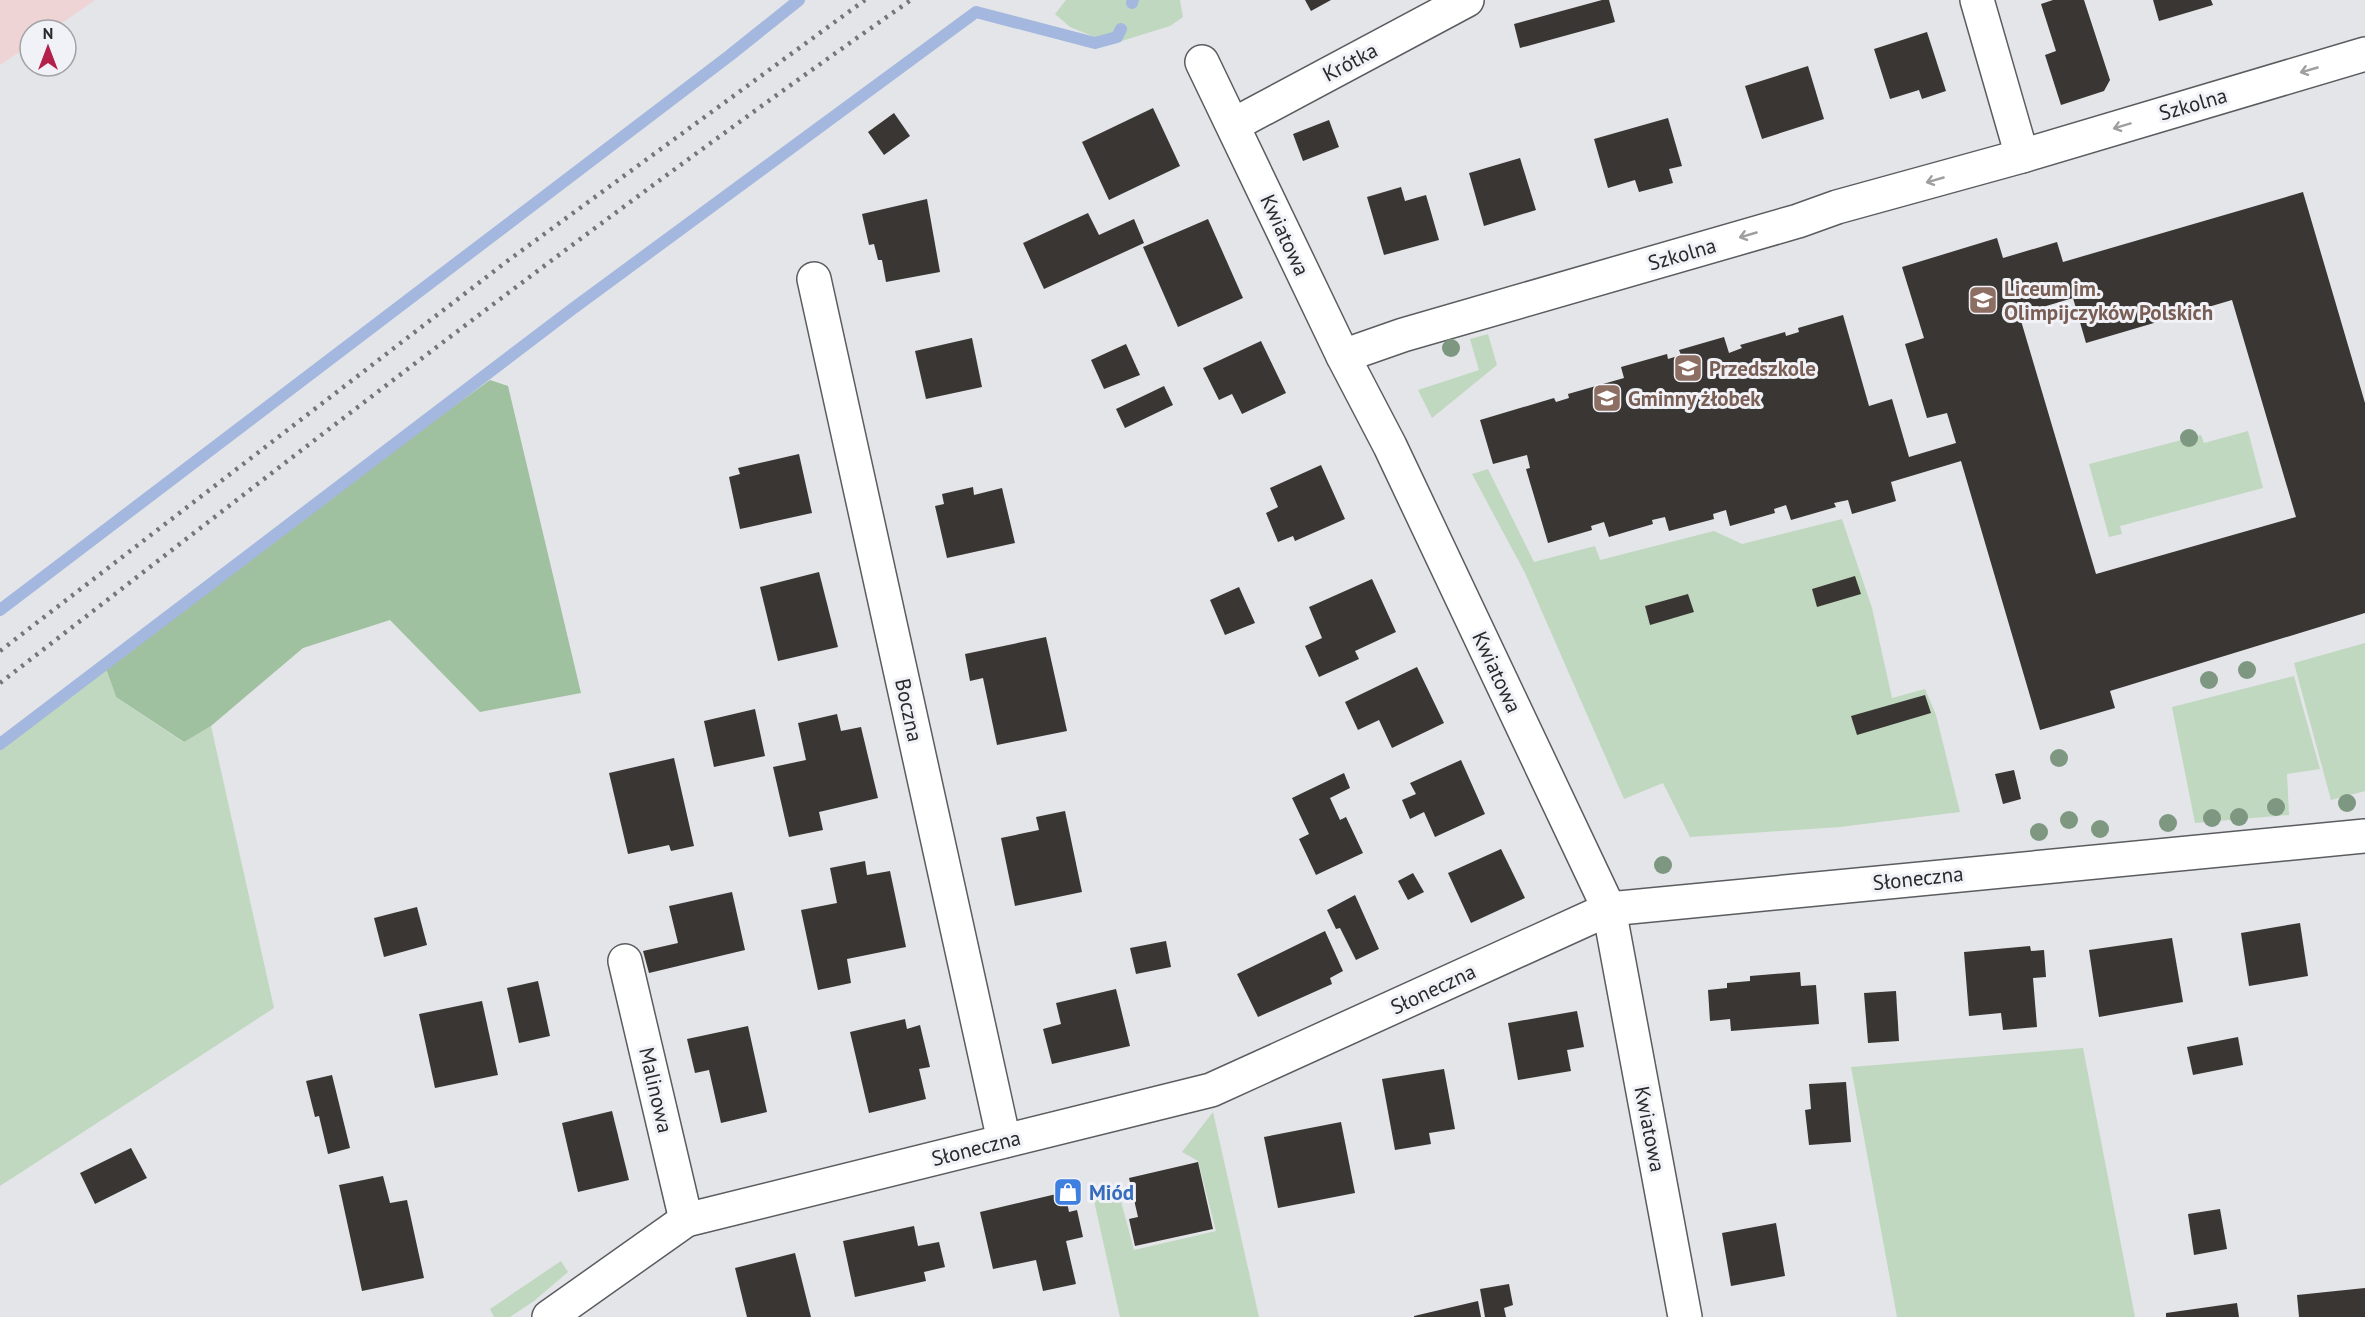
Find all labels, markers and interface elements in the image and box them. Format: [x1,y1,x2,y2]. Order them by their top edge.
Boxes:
north arrow [18,18,78,78]
text: N [43,23,53,43]
street label: Krótka [1318,36,1382,88]
one-way arrow [2300,65,2319,76]
street label: Szkolna [2156,81,2230,127]
one-way arrow [2113,121,2132,132]
one-way arrow [1926,175,1945,186]
street label: Kwiatowa [1254,190,1316,280]
one-way arrow [1739,230,1758,241]
street label: Szkolna [1645,231,1719,277]
place label: Liceum im. Olimpijczyków Polskich [2004,275,2213,326]
school or university icon: Liceum im. Olimpijczyków Polskich [1967,284,1999,316]
school or university icon: Przedszkole [1672,352,1704,384]
place label: Przedszkole [1709,355,1816,382]
school or university icon: Gminny żłobek [1591,382,1623,414]
place label: Gminny żłobek [1628,385,1761,412]
street label: Kwiatowa [1466,627,1528,717]
street label: Boczna [889,676,929,744]
street label: Słoneczna [1871,860,1965,896]
street label: Słoneczna [1386,958,1480,1020]
street label: Malinowa [633,1045,679,1135]
street label: Kwiatowa [1628,1084,1672,1174]
street label: Słoneczna [929,1124,1023,1172]
shop icon: Miód [1052,1176,1084,1208]
place label: Miód [1089,1179,1134,1206]

